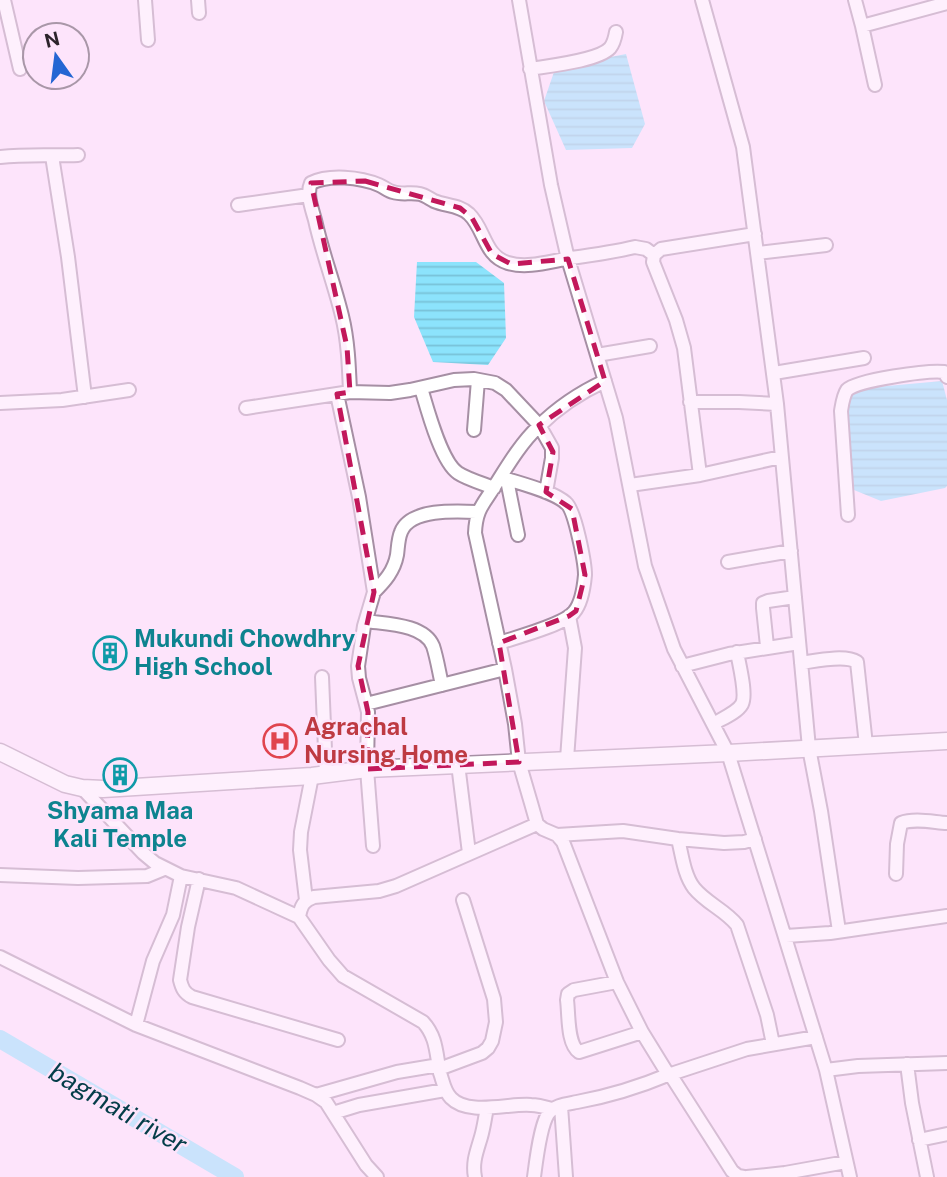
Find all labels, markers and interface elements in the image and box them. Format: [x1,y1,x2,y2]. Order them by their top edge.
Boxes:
north arrow [21,21,91,91]
text: N [42,27,62,52]
place label: Mukundi Chowdhry High School [134,624,356,680]
building icon: Mukundi Chowdhry High School [91,634,129,672]
place label: Agrachal Nursing Home [304,712,468,768]
hospital icon: Agrachal Nursing Home [261,722,299,760]
building icon: Shyama Maa Kali Temple [101,756,139,794]
place label: Shyama Maa Kali Temple [47,796,193,852]
water label: bagmati river [44,1056,193,1160]

